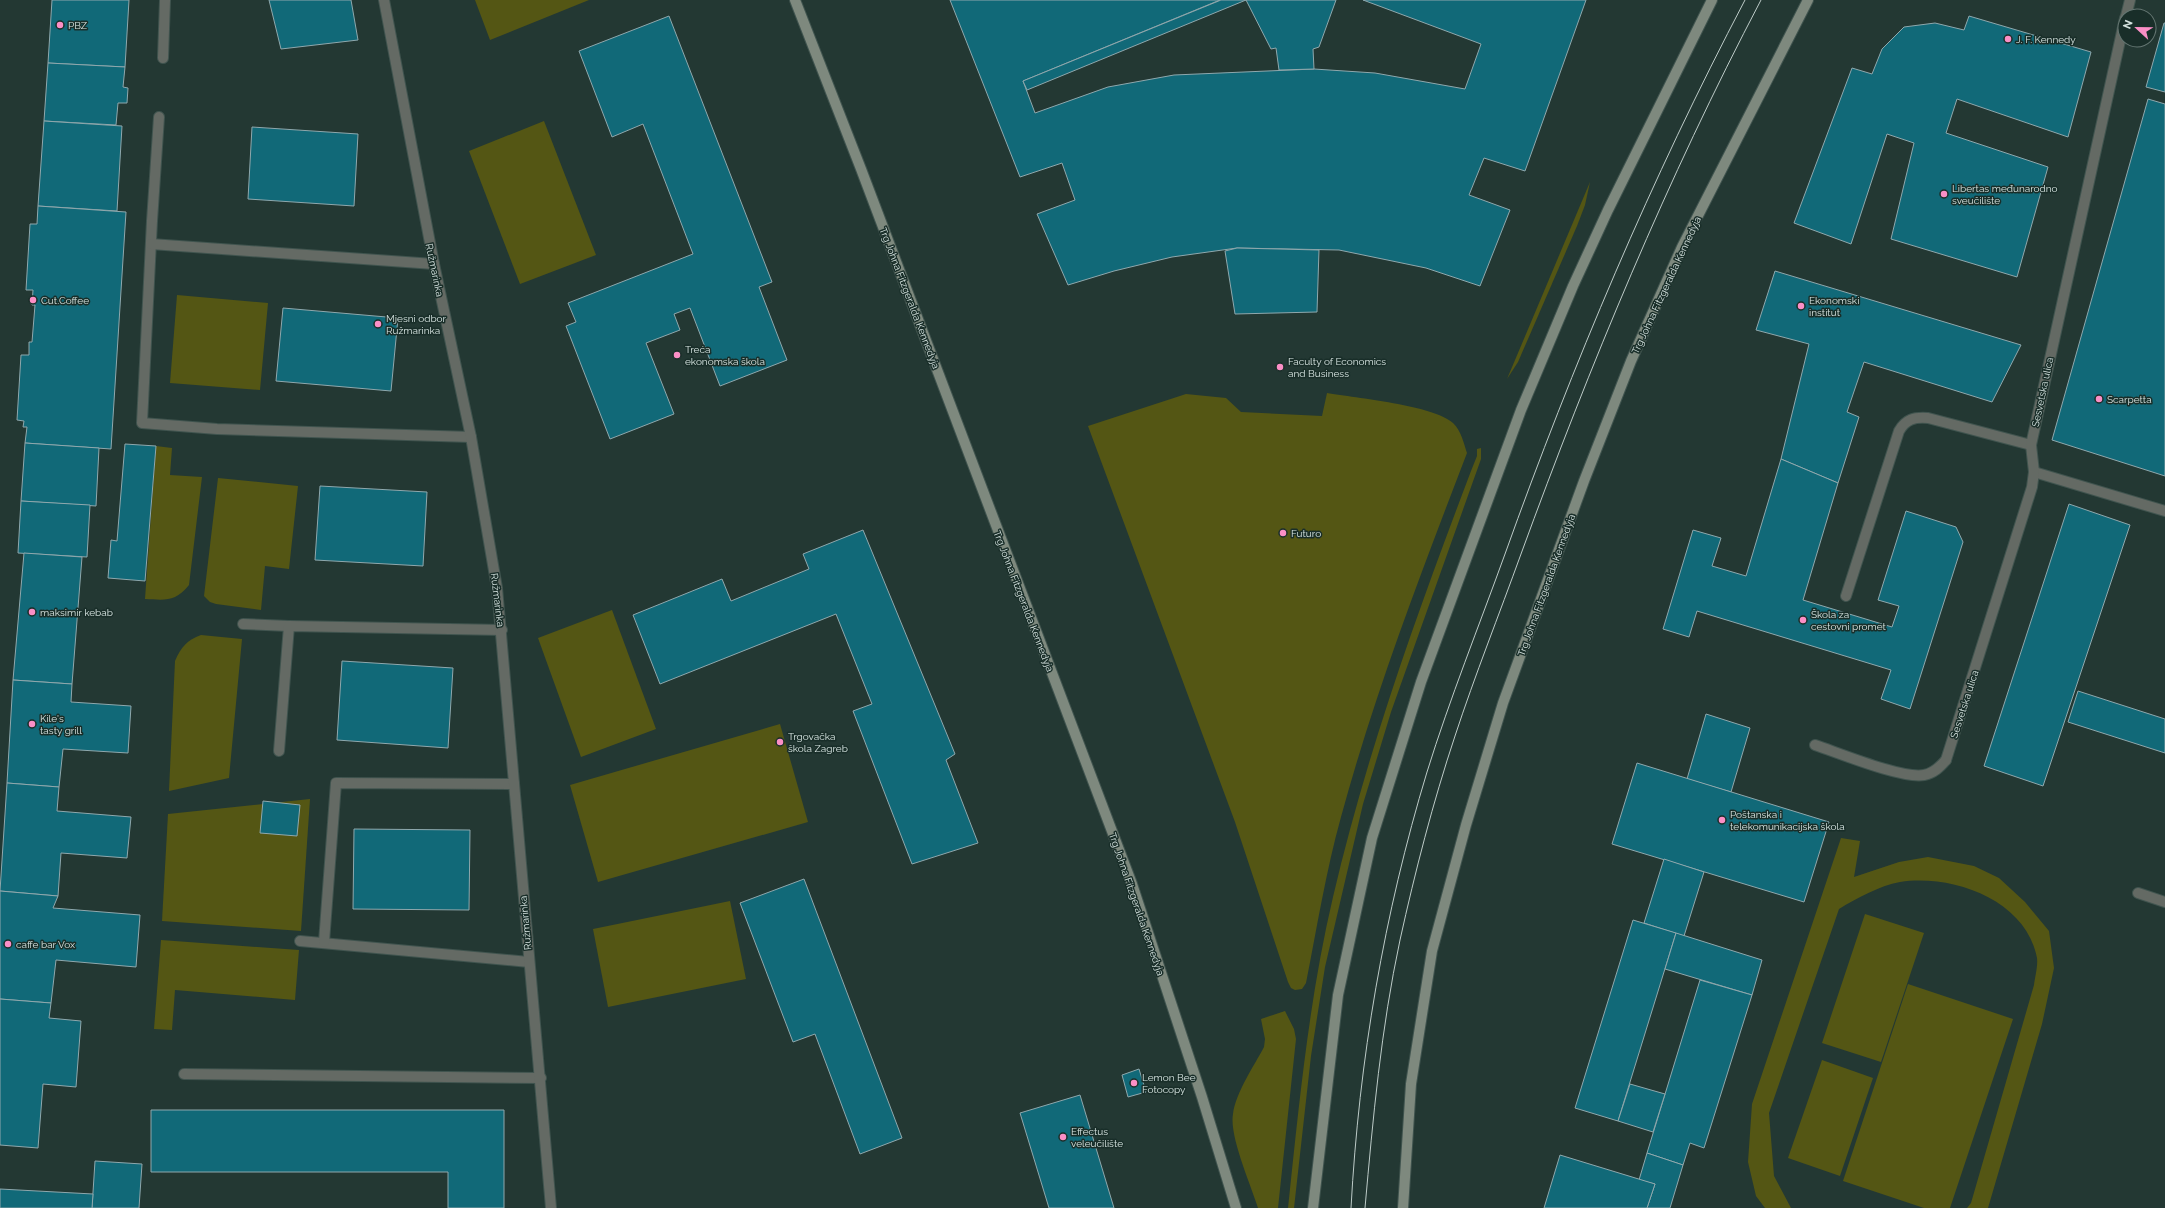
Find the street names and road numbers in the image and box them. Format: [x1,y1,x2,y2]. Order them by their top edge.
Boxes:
street label: Trg Johna Fitzgeralda Kennedyja [1630,215,1703,356]
street label: Trg Johna Fitzgeralda Kennedyja [877,226,942,370]
street label: Ružmarinka [423,242,446,298]
street label: Sesvetska ulica [2030,356,2055,428]
street label: Trg Johna Fitzgeralda Kennedyja [1516,513,1577,658]
street label: Trg Johna Fitzgeralda Kennedyja [991,529,1056,673]
street label: Ružmarinka [489,572,506,628]
street label: Sesvetska ulica [1948,669,1981,740]
street label: Trg Johna Fitzgeralda Kennedyja [1107,831,1166,977]
street label: Ružmarinka [518,895,533,950]

